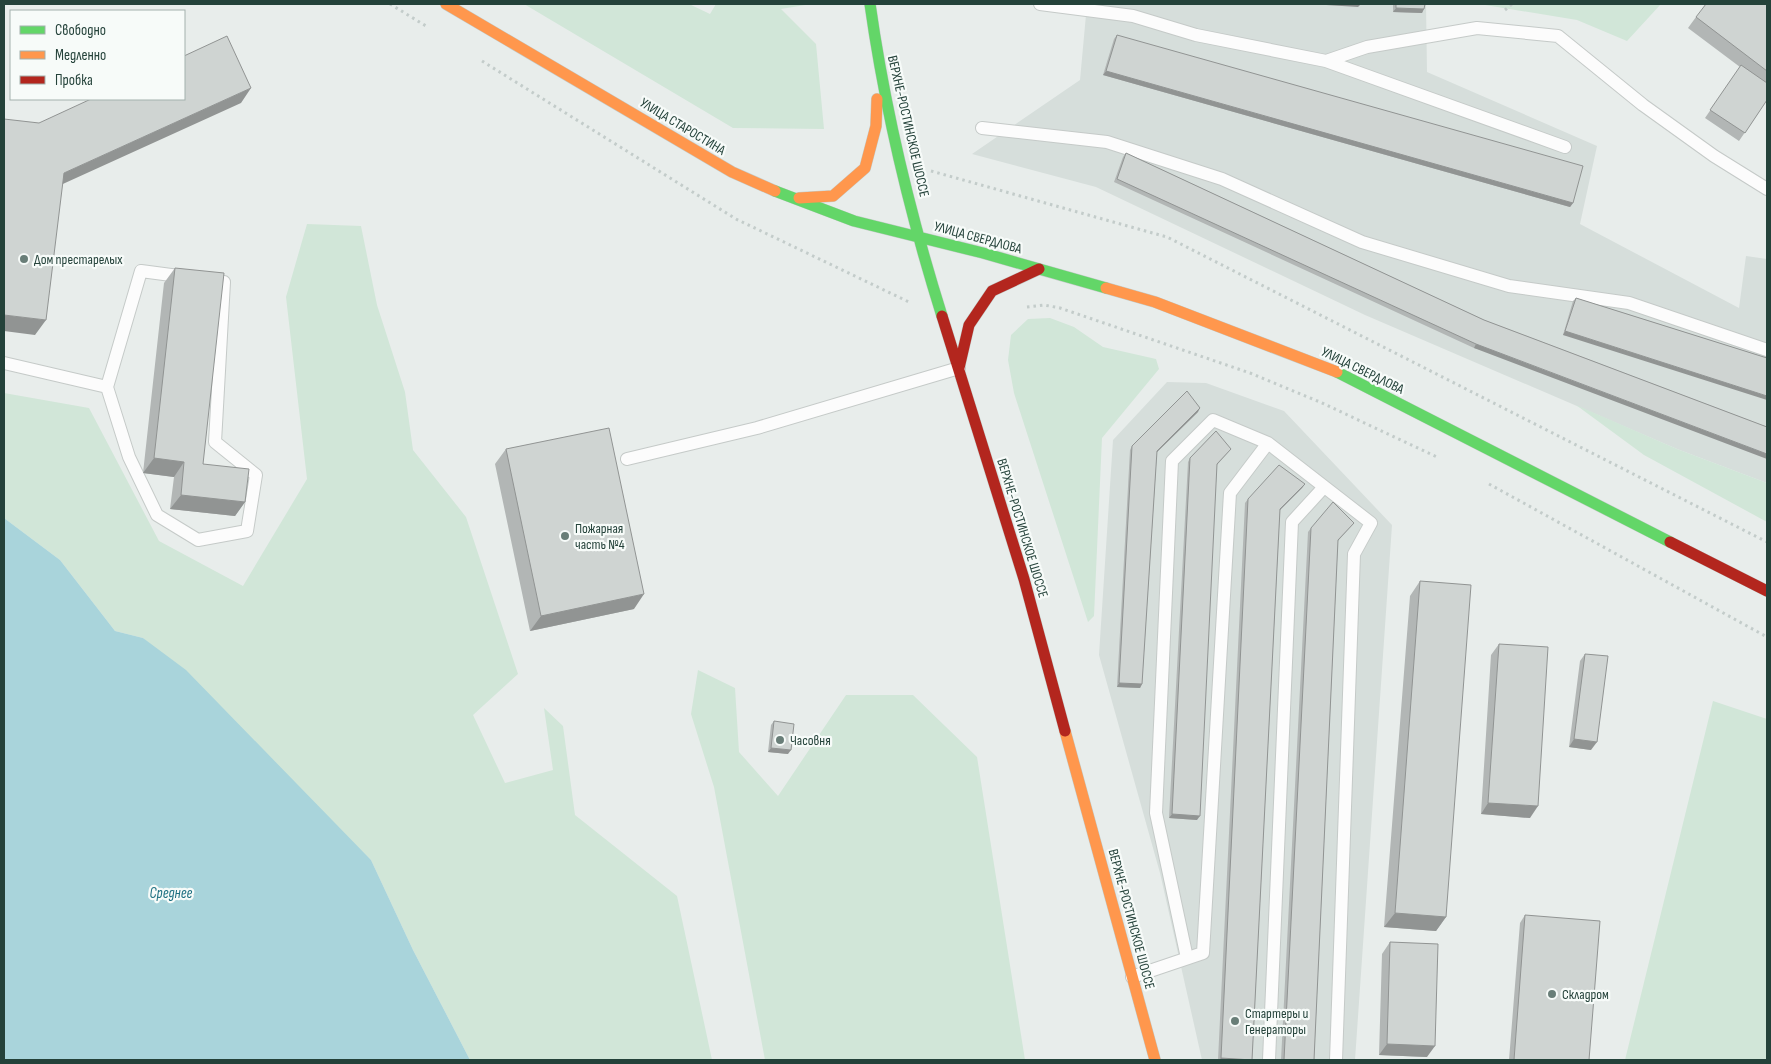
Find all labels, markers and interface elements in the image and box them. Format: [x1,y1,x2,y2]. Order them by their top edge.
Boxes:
legend [10,10,185,100]
text: Свободно [55,21,106,40]
text: Медленно [55,46,106,65]
street label: ВЕРХНЕ-РОСТИНСКОЕ ШОССЕ [884,54,933,199]
text: Пробка [55,71,93,90]
street label: УЛИЦА СТАРОСТИНА [637,94,730,159]
street label: УЛИЦА СВЕРДЛОВА [932,218,1025,258]
place label: Дом престарелых [34,251,123,268]
marker: Дом престарелых [18,253,30,265]
street label: УЛИЦА СВЕРДЛОВА [1319,343,1408,398]
street label: ВЕРХНЕ-РОСТИНСКОЕ ШОССЕ [993,457,1052,600]
place label: Пожарная часть №4 [575,520,625,553]
marker: Пожарная часть №4 [559,530,571,542]
place label: Часовня [790,732,831,749]
marker: Часовня [774,734,786,746]
street label: ВЕРХНЕ-РОСТИНСКОЕ ШОССЕ [1105,847,1158,991]
water label: Среднее [150,884,193,903]
place label: Складром [1562,986,1609,1003]
marker: Складром [1546,988,1558,1000]
place label: Стартеры и Генераторы [1245,1005,1309,1038]
marker: Стартеры и Генераторы [1229,1015,1241,1027]

